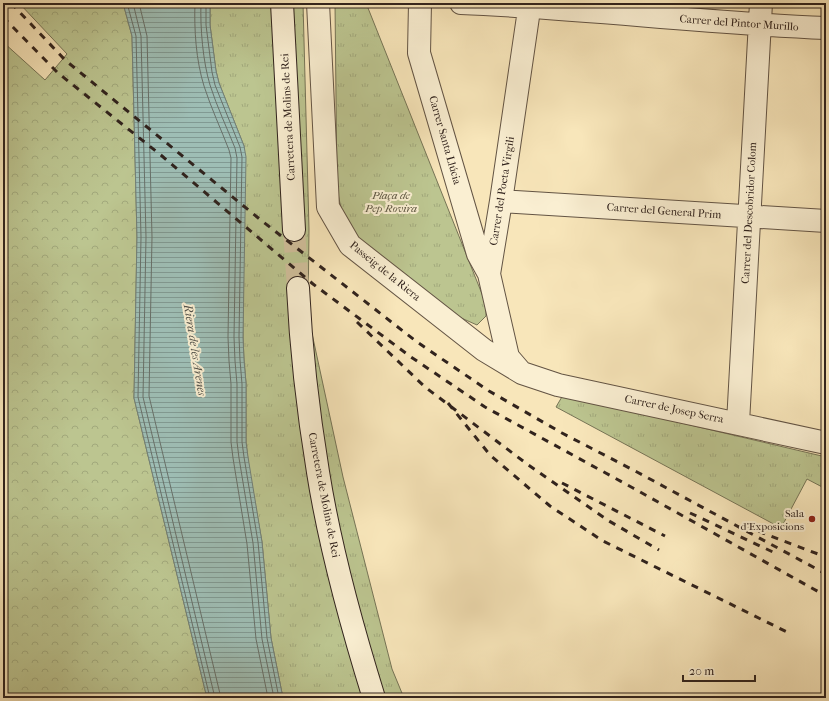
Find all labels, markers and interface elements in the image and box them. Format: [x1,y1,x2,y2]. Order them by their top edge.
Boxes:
street label: Carrer del Pintor Murillo [679,12,799,34]
street label: Carretera de Molins de Rei [278,52,298,181]
street label: Carrer Santa Llúcia [426,94,464,187]
street label: Carrer del Poeta Virgili [487,135,517,247]
street label: Carrer del Descobridor Colom [739,141,759,284]
park label: Plaça de Pep Rovira [364,189,417,215]
street label: Carrer del General Prim [606,201,723,222]
street label: Passeig de la Riera [347,238,424,304]
water label: Riera de les Arenes [181,302,209,397]
street label: Carrer de Josep Serra [623,392,726,426]
street label: Carretera de Molins de Rei [305,431,343,559]
place label: Sala d'Exposicions [740,507,805,533]
marker: Sala d'Exposicions [807,514,817,524]
scale bar [683,657,755,683]
text: 20 m [689,664,714,678]

